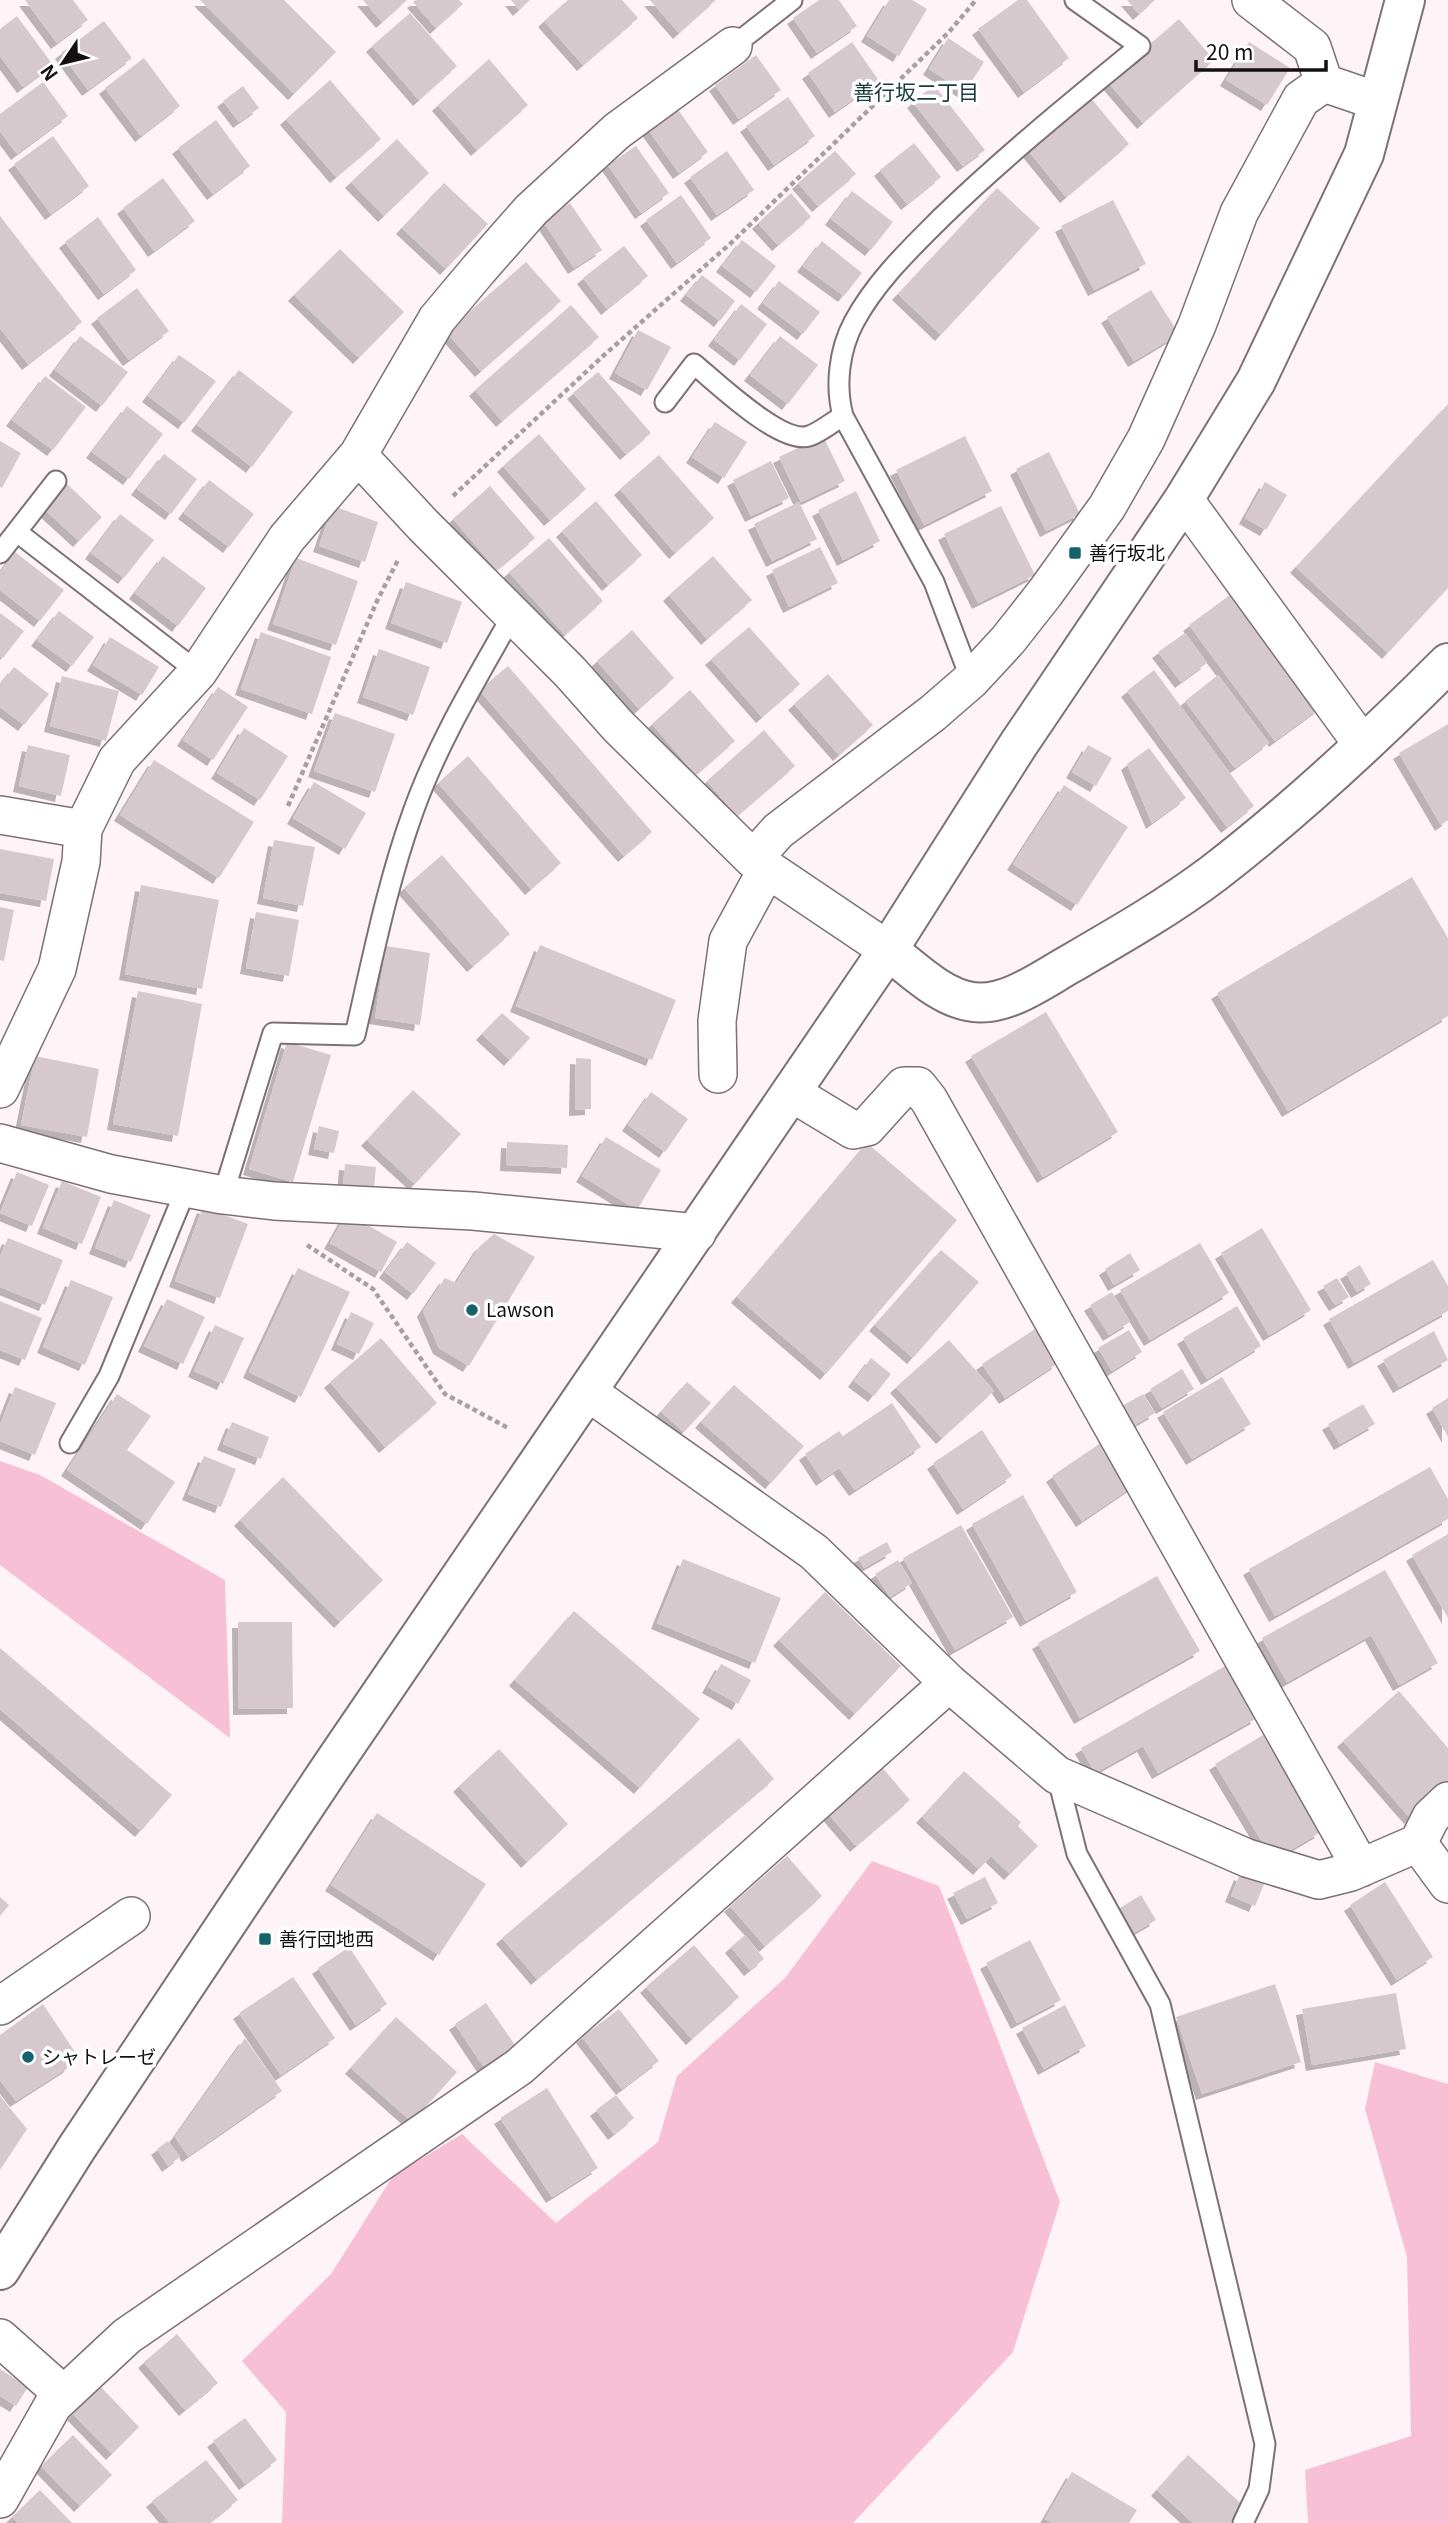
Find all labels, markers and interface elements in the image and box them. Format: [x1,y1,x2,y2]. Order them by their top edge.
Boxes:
north arrow [28,28,98,98]
scale bar [1196,28,1326,72]
text: 20 m [1206,36,1253,66]
text: N [33,60,63,87]
district label: 善行坂二丁目 [853,76,979,106]
place label: 善行坂北 [1089,538,1165,565]
marker: 善行坂北 [1067,545,1083,561]
place label: Lawson [486,1295,554,1322]
marker: Lawson [464,1302,480,1318]
place label: 善行団地西 [279,1924,374,1951]
marker: 善行団地西 [257,1931,273,1947]
place label: シャトレーゼ [42,2042,156,2069]
marker: シャトレーゼ [20,2049,36,2065]

